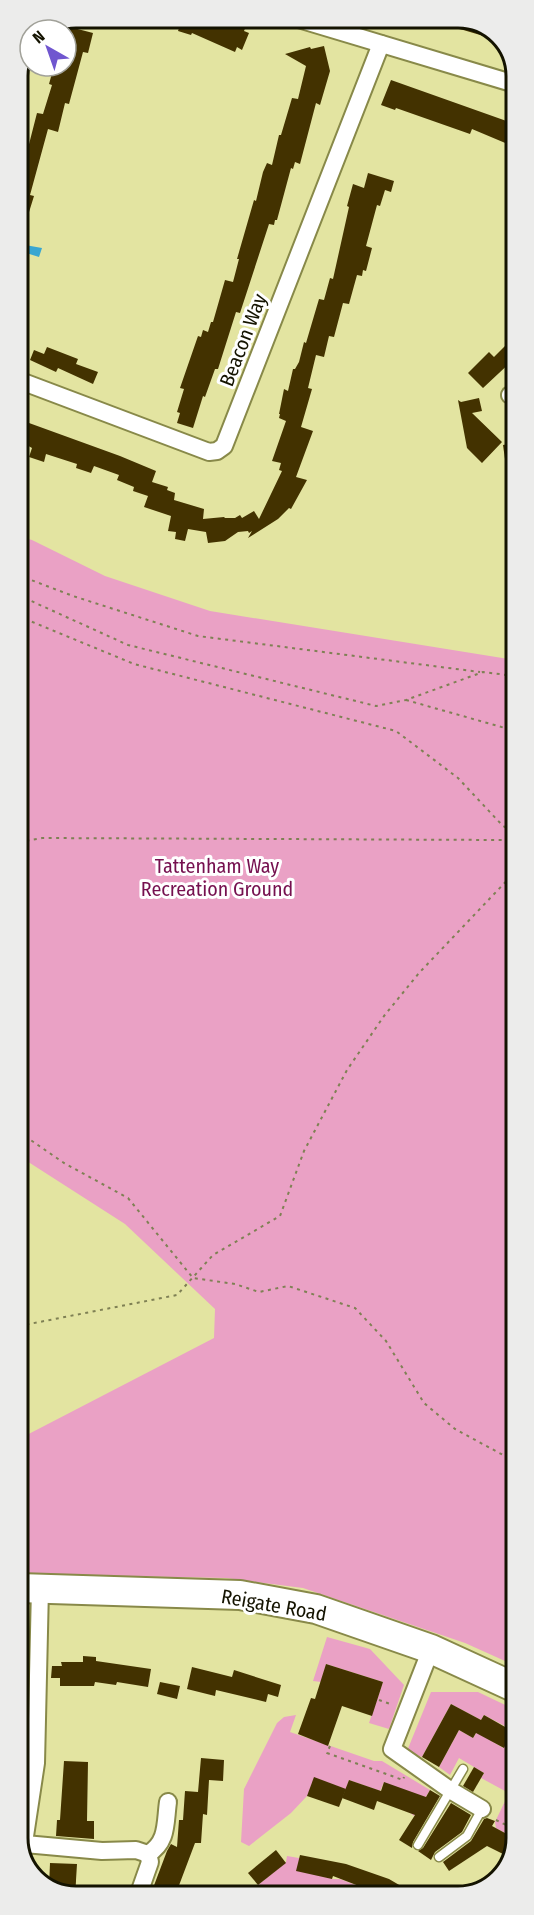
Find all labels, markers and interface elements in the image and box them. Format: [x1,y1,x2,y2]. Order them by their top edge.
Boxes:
north arrow [18,18,78,78]
text: N [29,27,48,47]
street label: Beacon Way [214,290,272,390]
park label: Tattenham Way Recreation Ground [141,854,293,901]
street label: Reigate Road [219,1584,329,1626]

